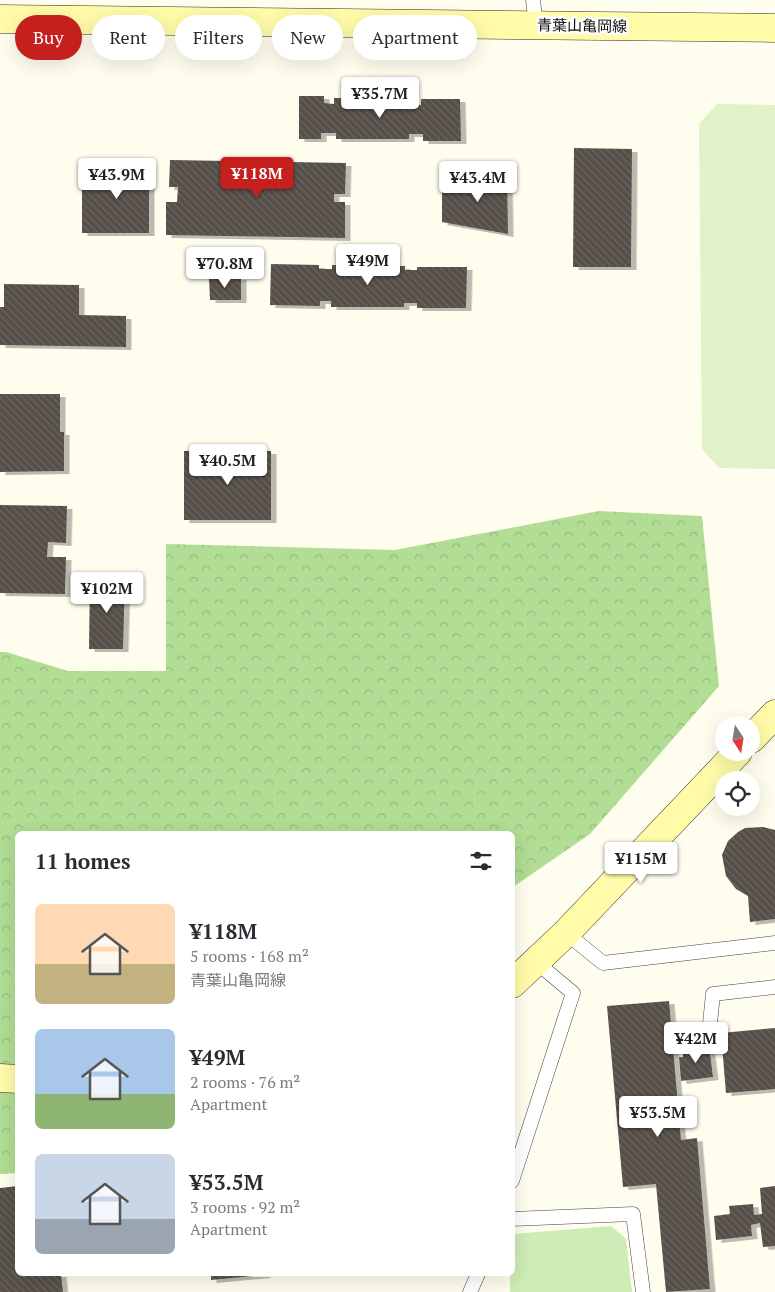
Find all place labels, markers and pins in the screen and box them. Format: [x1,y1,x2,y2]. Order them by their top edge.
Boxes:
pin: ¥35.7M [339,76,421,119]
pin: ¥118M [222,156,292,199]
pin: ¥43.9M [76,158,158,200]
pin: ¥43.4M [437,160,519,203]
pin: ¥49M [338,244,398,286]
pin: ¥70.8M [184,246,266,289]
pin: ¥40.5M [187,444,269,486]
pin: ¥102M [72,572,142,614]
pin: ¥115M [606,842,676,884]
pin: ¥42M [666,1022,726,1064]
pin: ¥53.5M [617,1096,699,1138]

